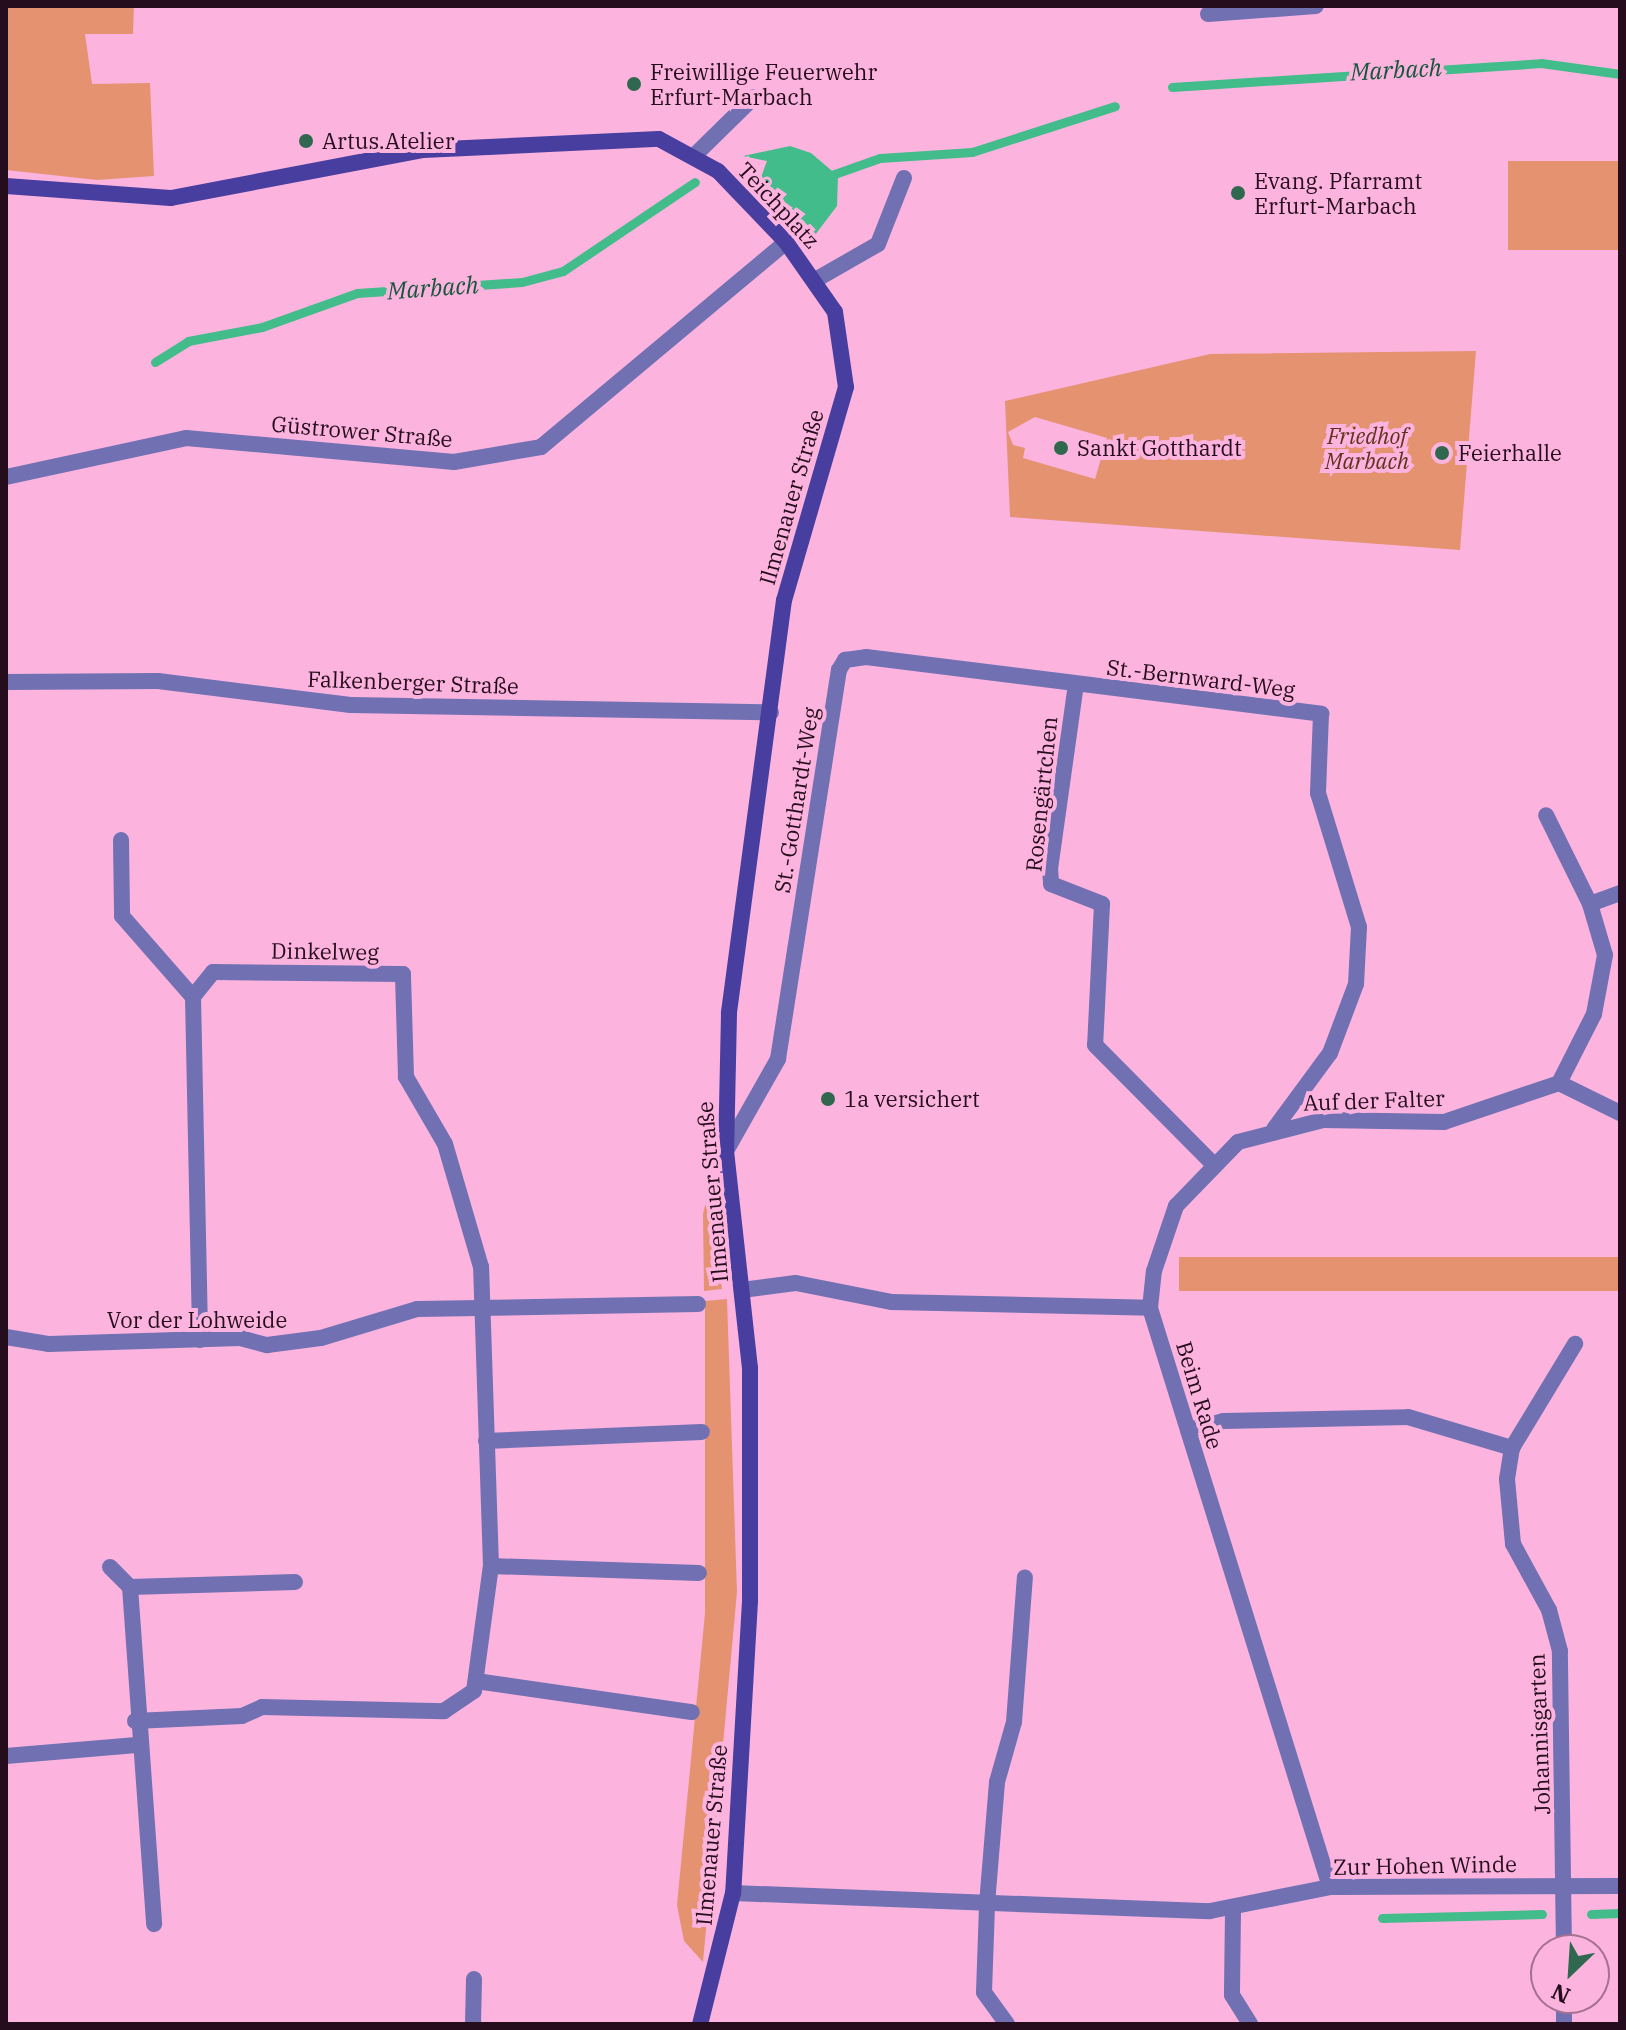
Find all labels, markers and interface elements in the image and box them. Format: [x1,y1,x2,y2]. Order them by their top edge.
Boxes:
water label: Marbach [1349,53,1443,87]
place label: Freiwillige Feuerwehr Erfurt-Marbach [650,58,877,110]
marker: Freiwillige Feuerwehr Erfurt-Marbach [625,75,643,93]
place label: Artus.Atelier [322,128,454,154]
marker: Artus.Atelier [297,132,315,150]
street label: Teichplatz [733,157,825,253]
place label: Evang. Pfarramt Erfurt-Marbach [1254,167,1422,218]
marker: Evang. Pfarramt Erfurt-Marbach [1229,184,1247,202]
water label: Marbach [386,270,480,306]
street label: Ilmenauer Straße [753,406,829,588]
street label: Güstrower Straße [270,410,454,452]
park label: Friedhof Marbach [1325,422,1409,474]
place label: Sankt Gotthardt [1077,435,1242,461]
marker: Sankt Gotthardt [1052,439,1070,457]
place label: Feierhalle [1458,440,1562,466]
marker: Feierhalle [1433,444,1451,462]
street label: St.-Bernward-Weg [1105,653,1297,703]
street label: Falkenberger Straße [307,665,519,699]
street label: St.-Gotthardt-Weg [768,705,824,895]
street label: Rosengärtchen [1020,715,1062,873]
street label: Dinkelweg [271,937,379,965]
street label: Auf der Falter [1303,1084,1445,1116]
place label: 1a versichert [844,1086,980,1112]
marker: 1a versichert [819,1090,837,1108]
street label: Ilmenauer Straße [691,1100,733,1284]
street label: Vor der Lohweide [107,1307,287,1333]
street label: Beim Rade [1171,1338,1229,1452]
street label: Johannisgarten [1523,1653,1555,1815]
street label: Ilmenauer Straße [690,1743,732,1927]
street label: Zur Hohen Winde [1333,1850,1517,1880]
north arrow [1530,1934,1610,2014]
text: N [1546,1978,1575,2011]

